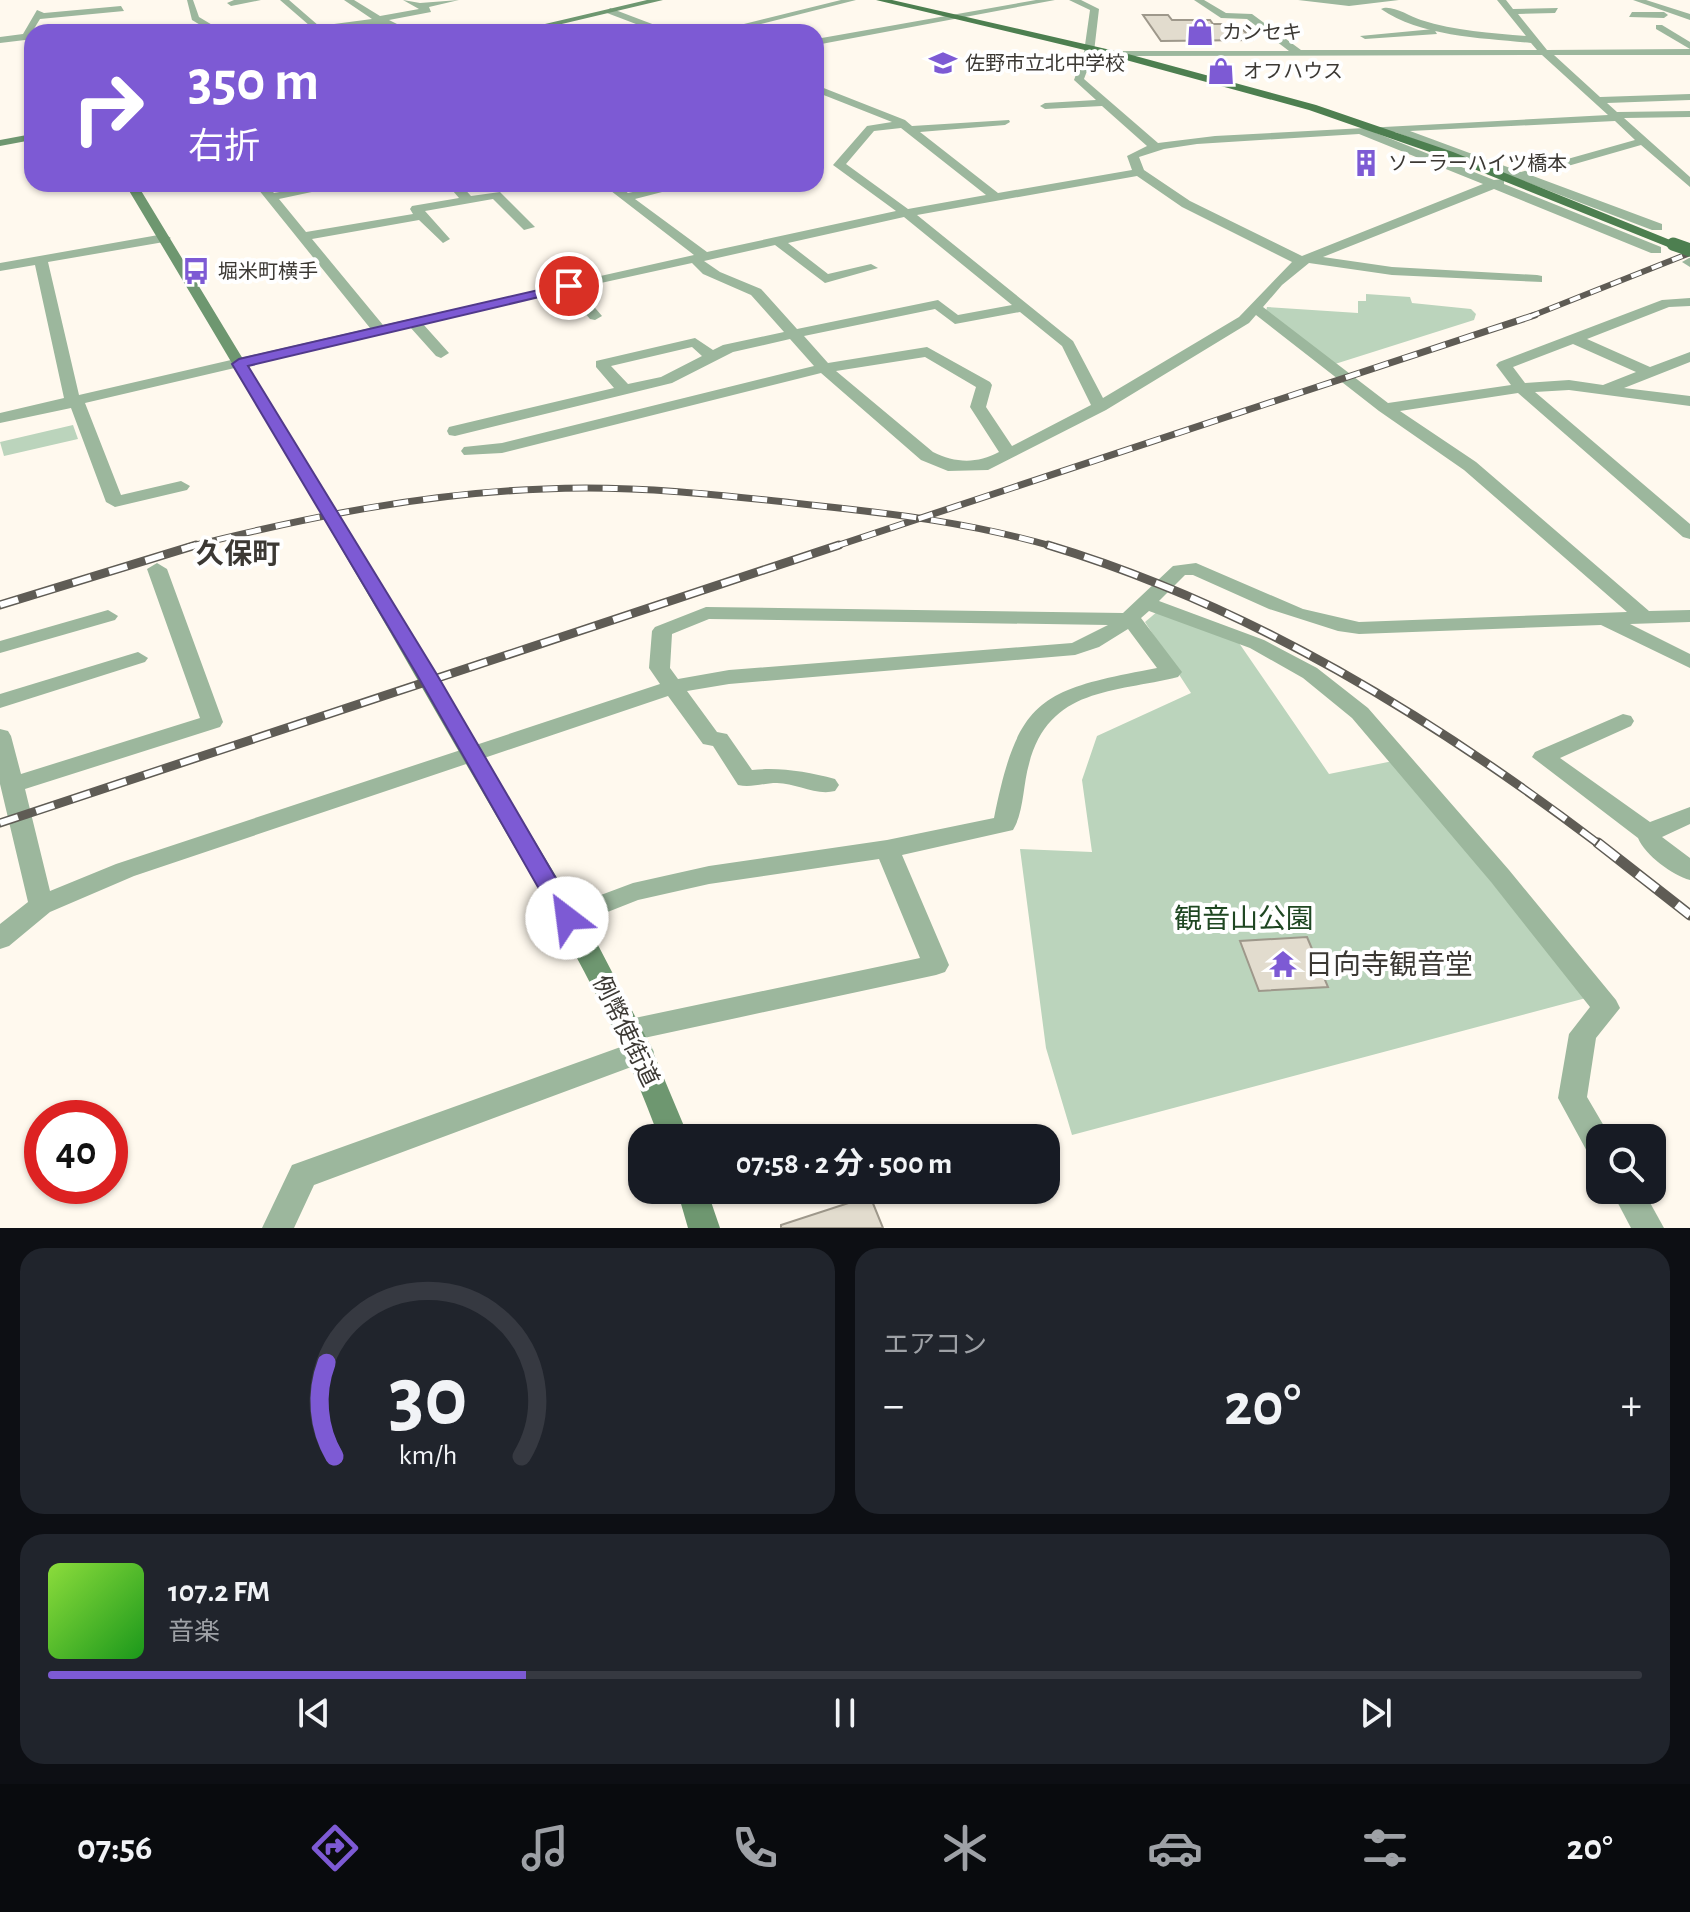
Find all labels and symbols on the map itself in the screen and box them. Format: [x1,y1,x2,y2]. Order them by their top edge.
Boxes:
shop icon: カンセキ [1185,17,1215,47]
place label: カンセキ [1222,23,1302,43]
school or university icon: 佐野市立北中学校 [928,48,958,78]
place label: 佐野市立北中学校 [965,53,1125,74]
shop icon: オフハウス [1206,56,1236,86]
place label: オフハウス [1243,61,1343,82]
building icon: ソーラーハイツ橋本 [1351,148,1381,178]
place label: ソーラーハイツ橋本 [1388,153,1567,174]
pin [535,252,603,320]
bus stop icon: 堀米町横手 [181,256,211,286]
place label: 堀米町横手 [218,261,318,282]
district label: 久保町 [196,539,280,569]
position arrow [525,876,609,960]
park label: 観音山公園 [1174,904,1314,934]
temple icon: 日向寺観音堂 [1268,949,1298,979]
place label: 日向寺観音堂 [1305,950,1473,980]
street label: 例幣使街道 [588,971,664,1091]
speed limit sign: 40 [24,1100,128,1204]

